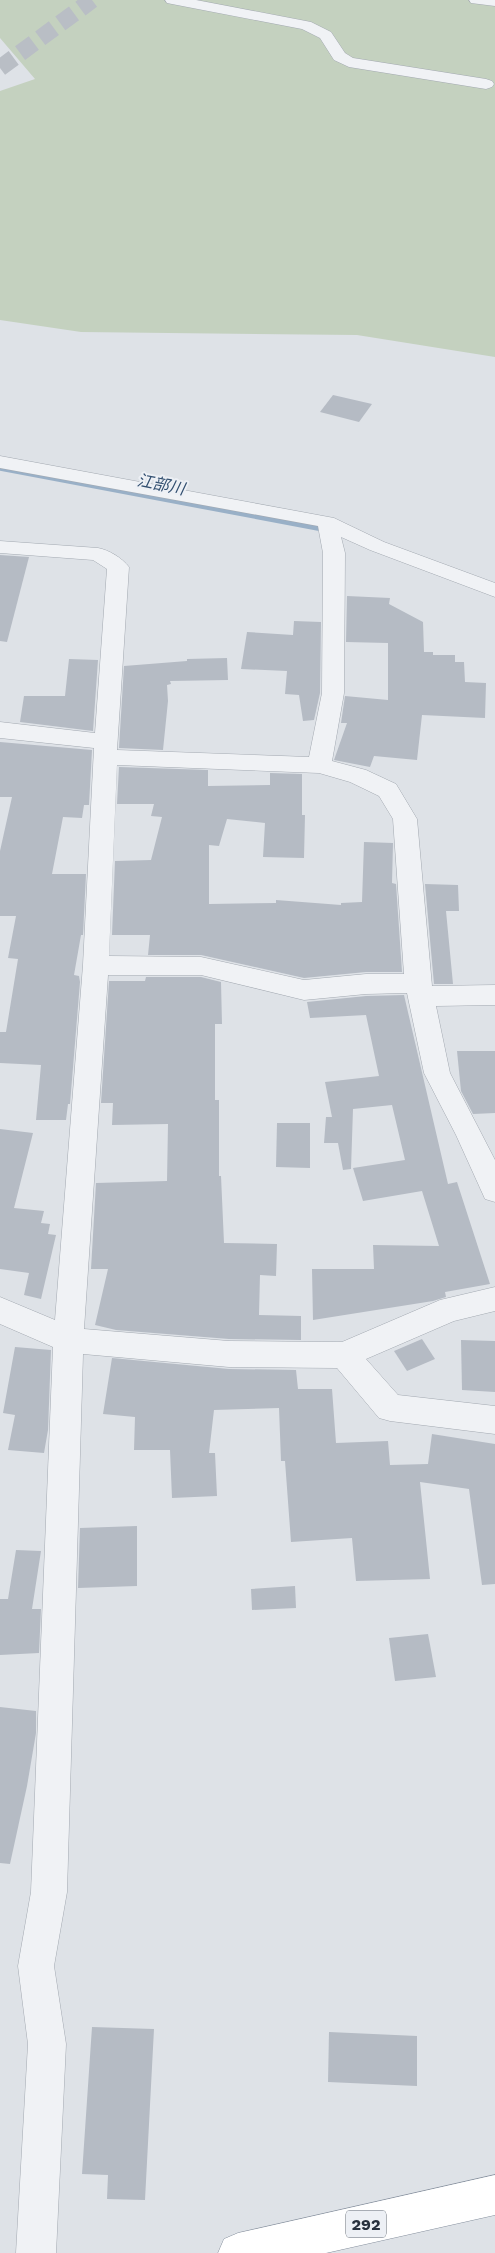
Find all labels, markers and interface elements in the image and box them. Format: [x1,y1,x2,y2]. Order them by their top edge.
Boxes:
water label: 江部川 [136,471,188,499]
road number: 292 [346,2210,386,2238]

